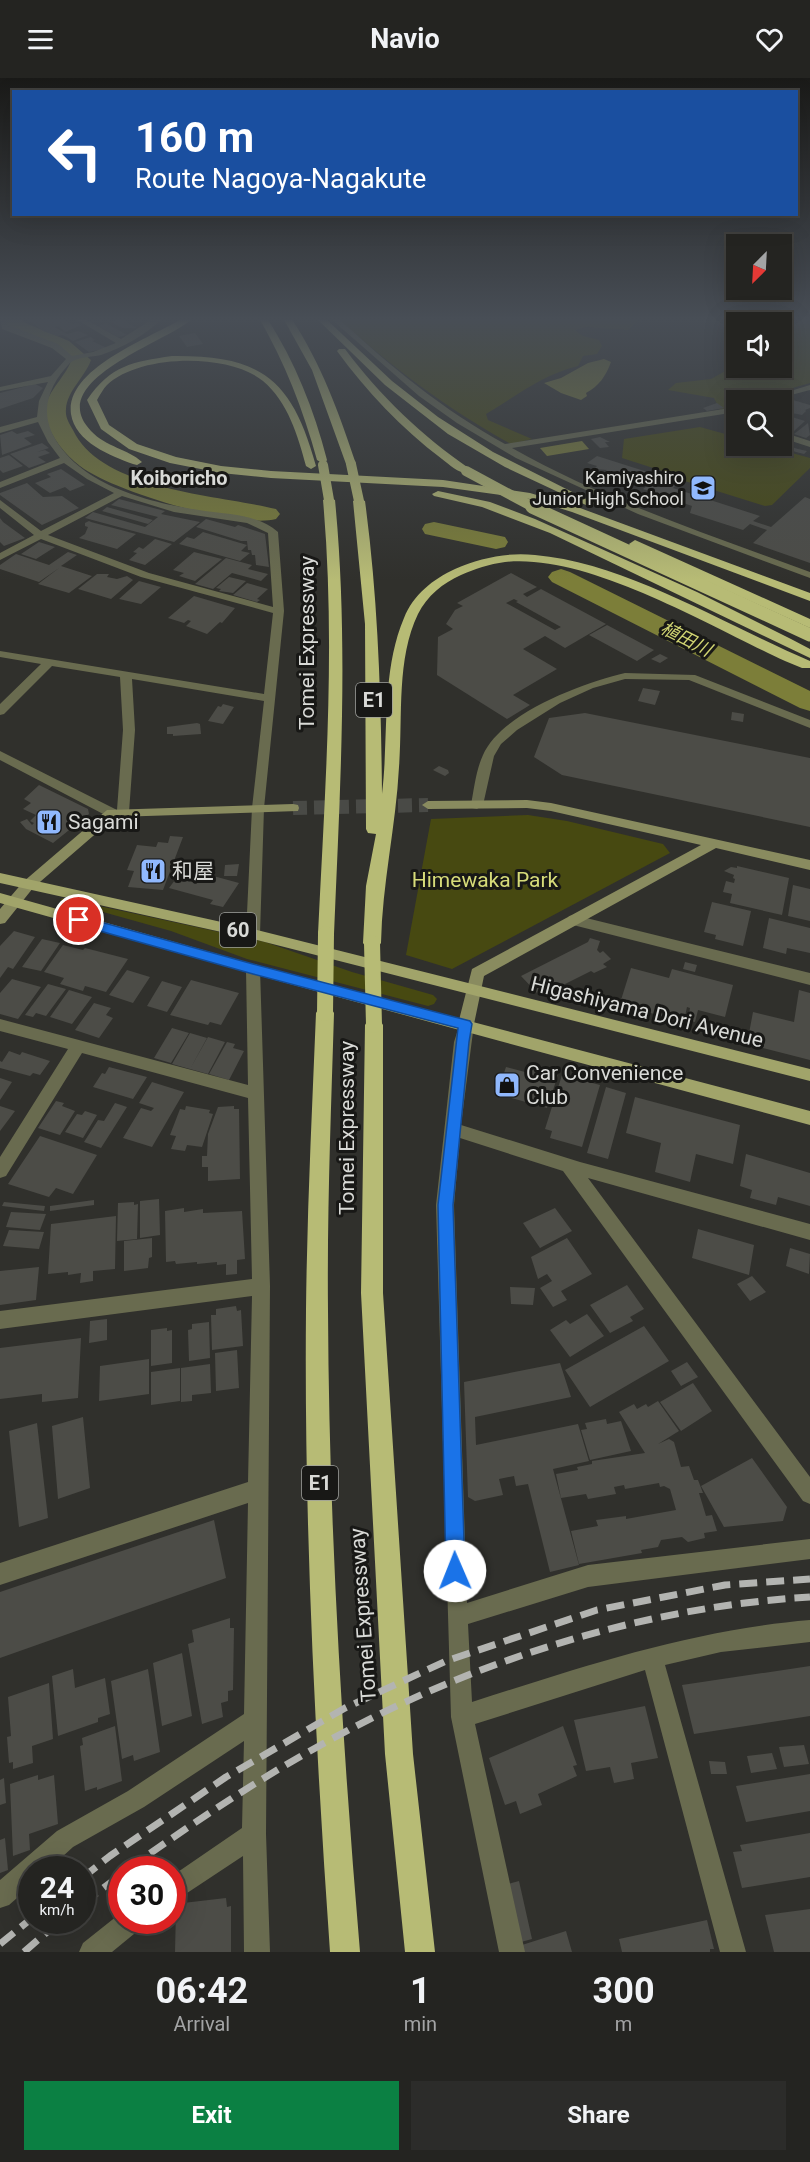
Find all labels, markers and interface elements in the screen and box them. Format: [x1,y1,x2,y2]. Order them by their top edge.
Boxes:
icon: menu [24,23,57,56]
text: Navio [370,23,440,55]
icon: heart [753,23,786,56]
text: 160 m [135,113,254,162]
icon: left [36,114,114,192]
text: Route Nagoya-Nagakute [135,163,426,195]
north arrow [726,234,792,300]
map controls [726,234,792,456]
button: sound [726,312,792,378]
button: search [726,390,792,456]
district label: Koiboricho [130,466,228,490]
place label: Kamiyashiro Junior High School [532,467,684,509]
school or university icon: Kamiyashiro Junior High School [688,473,718,503]
street label: Tomei Expressway [295,556,319,730]
water label: 植田川 [657,617,717,661]
road number: E1 [356,683,392,717]
restaurant icon: Sagami [34,807,64,837]
place label: Sagami [68,810,139,834]
restaurant icon: 和屋 [138,856,168,886]
place label: 和屋 [172,859,214,883]
park label: Himewaka Park [412,868,559,892]
pin [53,894,104,945]
icon: arrive [62,903,95,936]
road number: 60 [220,913,256,947]
street label: Higashiyama Dori Avenue [528,971,766,1053]
street label: Tomei Expressway [335,1041,359,1215]
place label: Car Convenience Club [526,1061,683,1109]
shop icon: Car Convenience Club [492,1070,522,1100]
road number: E1 [302,1466,338,1500]
street label: Tomei Expressway [345,1527,381,1703]
position arrow [423,1539,487,1603]
speed limit sign: 30 [108,1856,186,1934]
text: 24 [40,1870,74,1905]
text: km/h [39,1901,75,1919]
text: 06:42 [155,1970,248,2012]
text: 1 [410,1970,431,2012]
text: 300 [593,1970,655,2012]
text: Arrival [173,2012,230,2036]
text: min [404,2012,437,2036]
text: m [615,2012,632,2036]
button: Exit [24,2081,399,2150]
button: Share [411,2081,786,2150]

